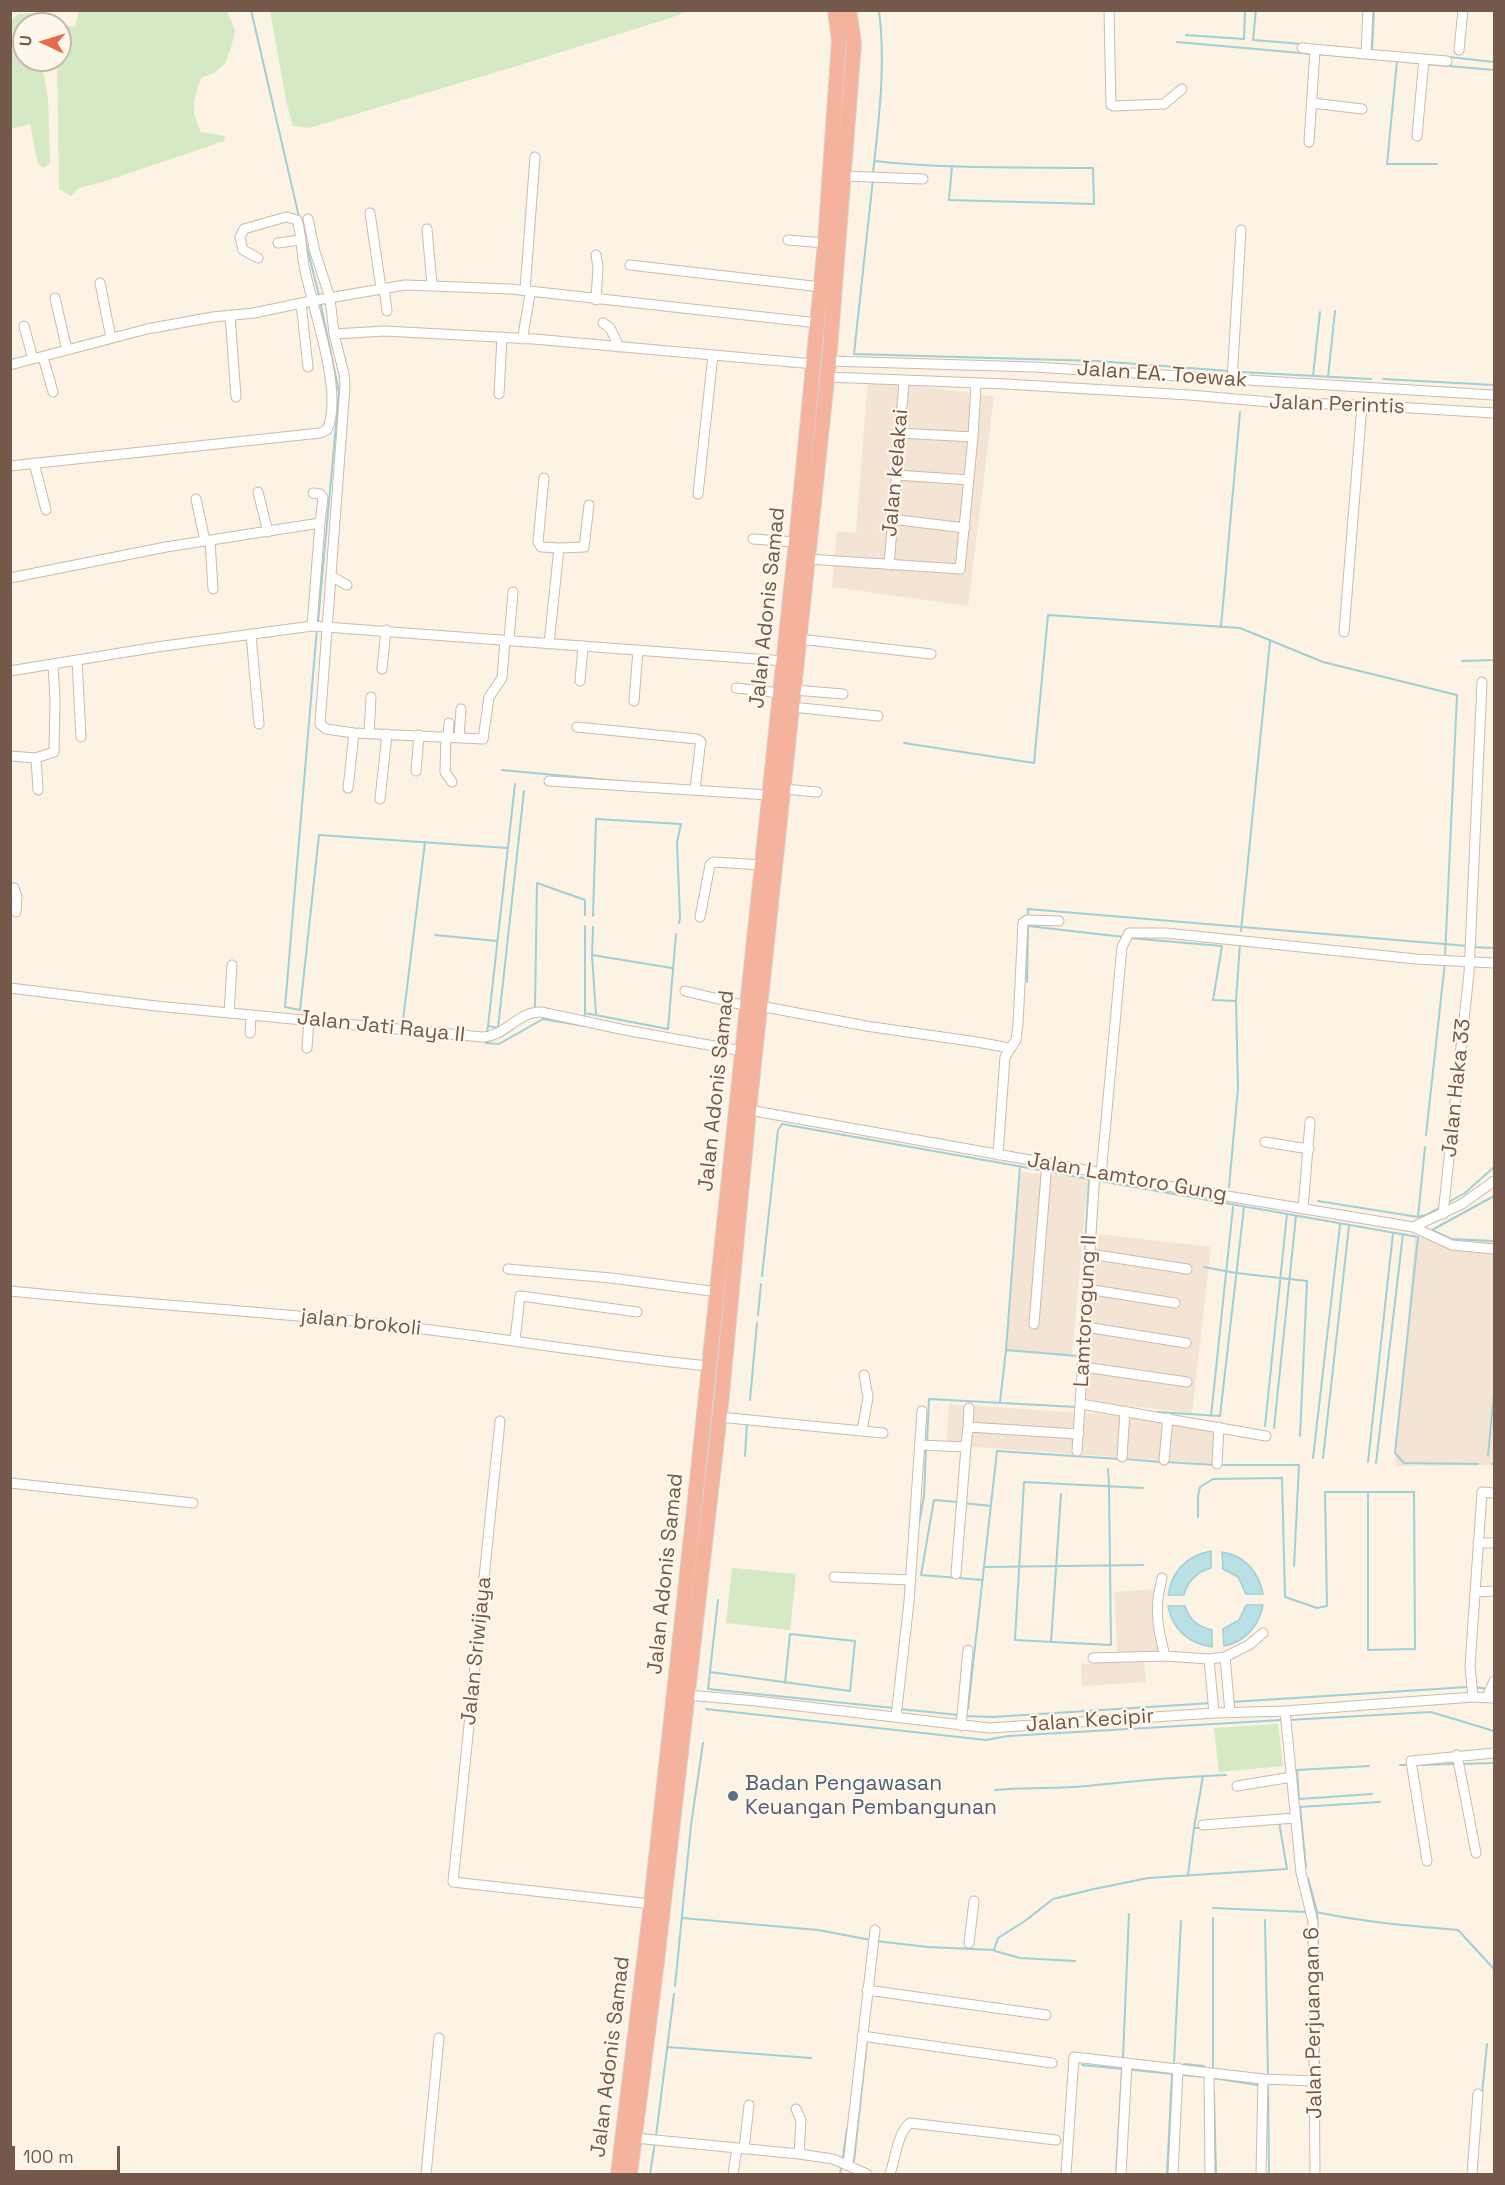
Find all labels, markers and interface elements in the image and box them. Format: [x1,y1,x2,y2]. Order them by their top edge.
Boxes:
north arrow [12,12,72,72]
text: U [15,35,36,47]
street label: Jalan EA. Toewak [1076,356,1248,394]
street label: Jalan Perintis [1269,390,1405,420]
street label: Jalan kelakai [878,408,914,538]
street label: Jalan Adonis Samad [745,506,791,710]
street label: Jalan Adonis Samad [694,989,740,1193]
street label: Jalan Jati Raya II [296,1006,466,1048]
street label: Jalan Haka 33 [1437,1017,1477,1159]
street label: Jalan Lamtoro Gung [1025,1148,1229,1208]
street label: Lamtorogung II [1069,1234,1103,1388]
street label: jalan brokoli [300,1304,422,1342]
street label: Jalan Adonis Samad [643,1472,689,1676]
street label: Jalan Sriwijaya [457,1575,497,1727]
street label: Jalan Kecipir [1025,1704,1155,1738]
place label: Badan Pengawasan Keuangan Pembangunan [745,1771,997,1821]
marker: Badan Pengawasan Keuangan Pembangunan [726,1789,740,1803]
street label: Jalan Perjuangan 6 [1300,1927,1328,2119]
street label: Jalan Adonis Samad [586,1955,636,2159]
scale bar [15,2134,123,2172]
text: 100 m [23,2145,74,2168]

